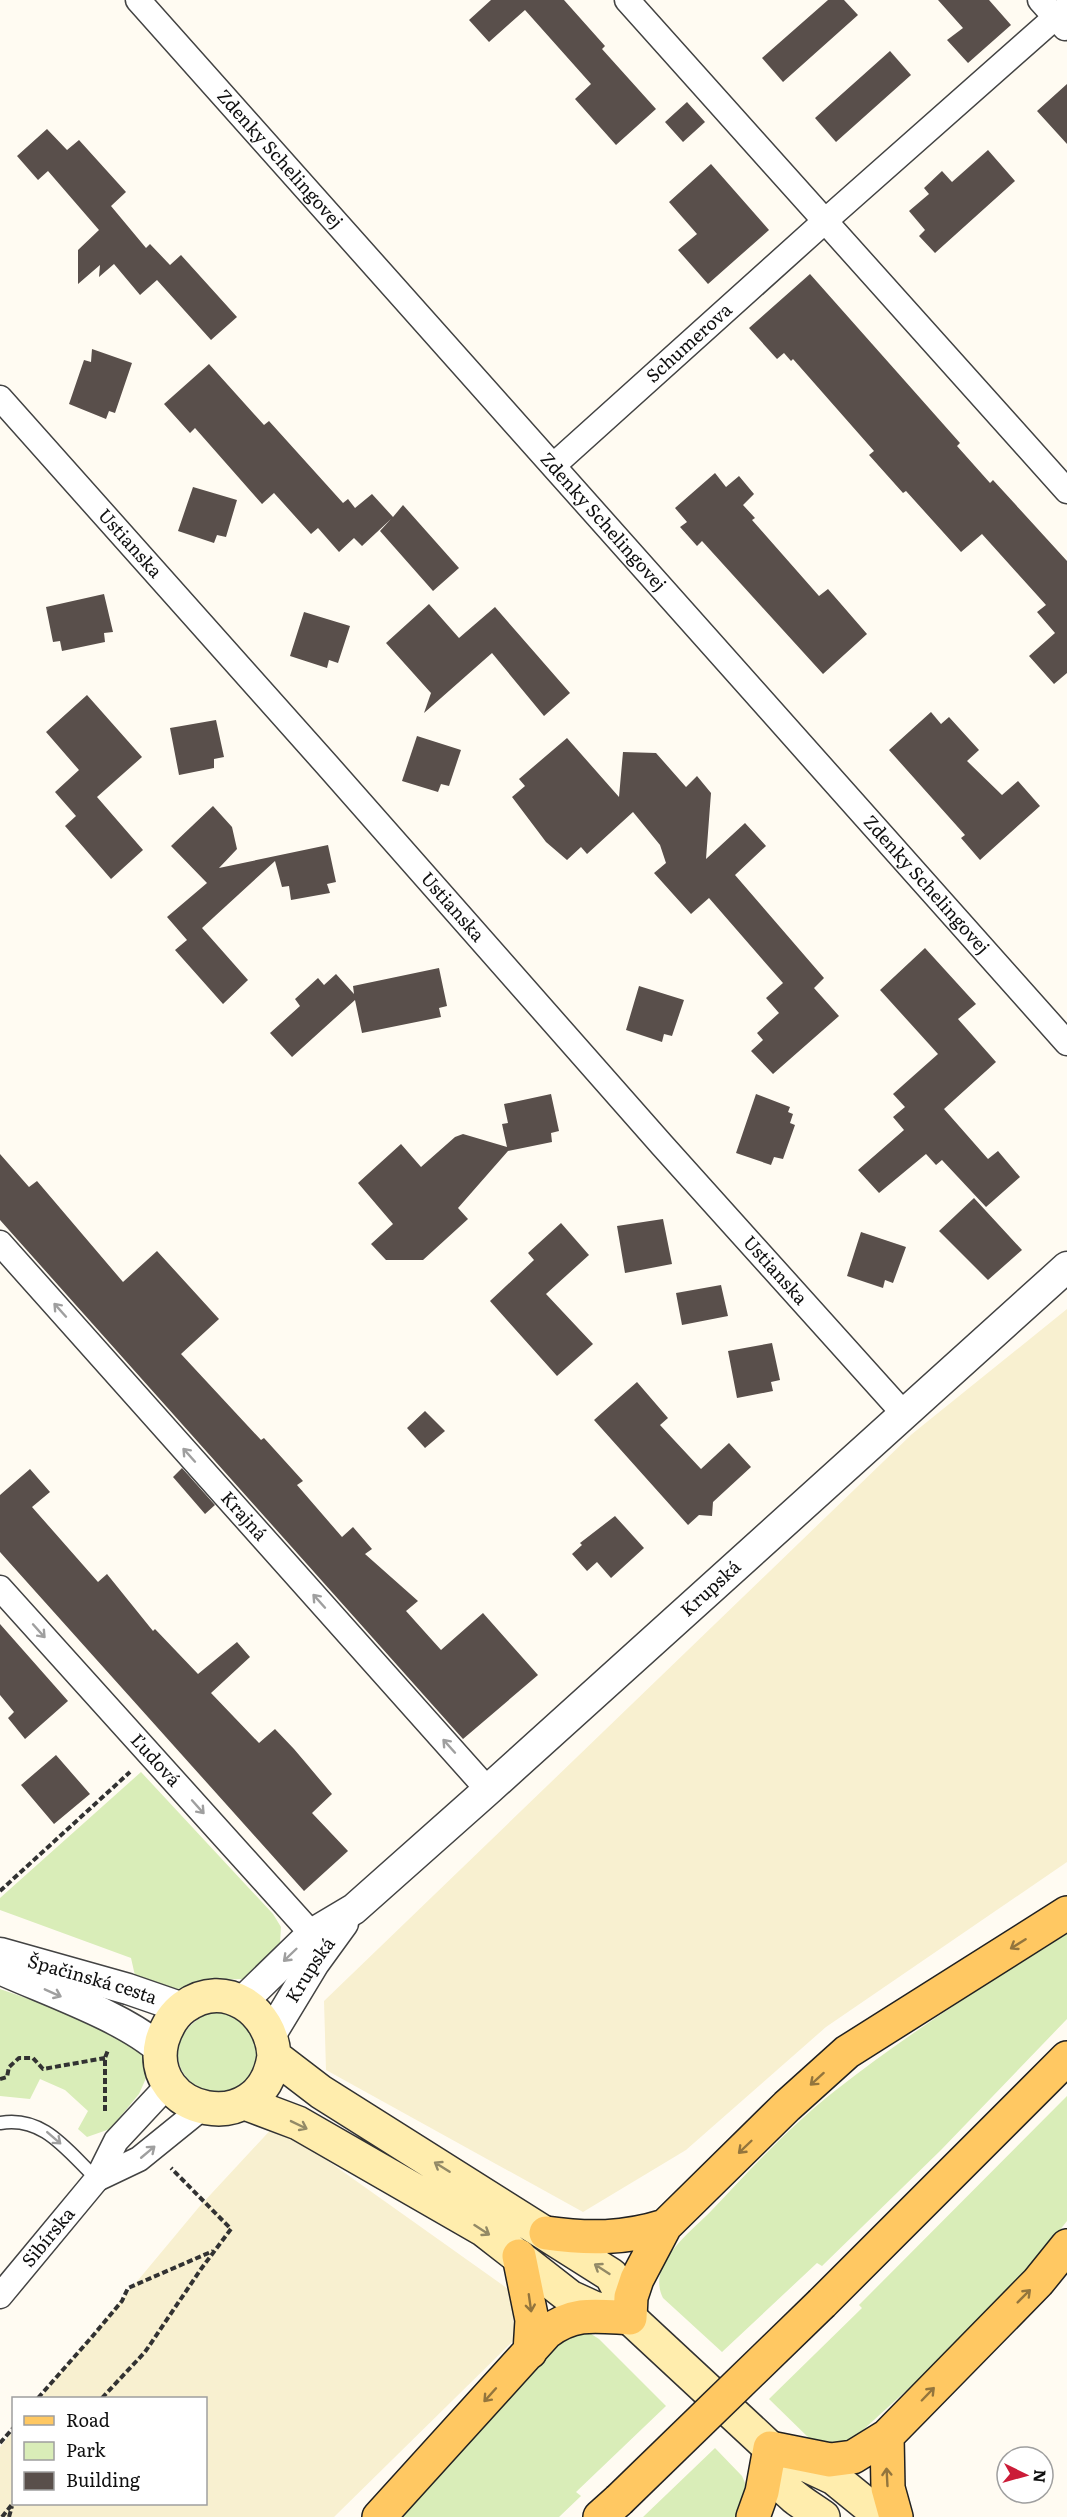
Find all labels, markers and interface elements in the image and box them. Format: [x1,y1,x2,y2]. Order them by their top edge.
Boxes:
street label: Zdenky Schelingovej [211,83,350,234]
street label: Schumerova [639,296,738,388]
street label: Zdenky Schelingovej [535,445,673,596]
street label: Ustianska [92,502,169,584]
street label: Zdenky Schelingovej [858,808,997,959]
street label: Ustianska [415,865,492,947]
street label: Ustianska [738,1229,815,1310]
one-way arrow [53,1302,67,1317]
one-way arrow [182,1448,196,1463]
street label: Krajná [215,1484,275,1546]
street label: Krupská [674,1553,746,1622]
one-way arrow [312,1594,326,1609]
one-way arrow [32,1624,46,1639]
street label: Ľudová [125,1727,188,1792]
one-way arrow [442,1739,456,1754]
one-way arrow [191,1800,205,1815]
street label: Krupská [278,1931,341,2007]
one-way arrow [1009,1937,1026,1950]
street label: Špačinská cesta [25,1946,161,2010]
one-way arrow [282,1948,297,1963]
one-way arrow [44,1987,62,1999]
one-way arrow [810,2072,825,2086]
one-way arrow [290,2119,308,2131]
one-way arrow [46,2131,61,2145]
one-way arrow [738,2140,753,2154]
one-way arrow [140,2145,156,2158]
one-way arrow [434,2161,451,2173]
street label: Sibírska [14,2200,80,2272]
one-way arrow [474,2223,491,2236]
one-way arrow [594,2263,610,2275]
one-way arrow [1017,2288,1032,2303]
one-way arrow [525,2293,536,2313]
one-way arrow [483,2387,497,2402]
one-way arrow [921,2387,935,2402]
legend [12,2397,207,2505]
text: Road [66,2406,110,2433]
text: Park [66,2436,107,2463]
north arrow [995,2445,1055,2505]
text: Building [66,2466,141,2493]
one-way arrow [882,2468,893,2488]
text: N [1028,2469,1053,2484]

